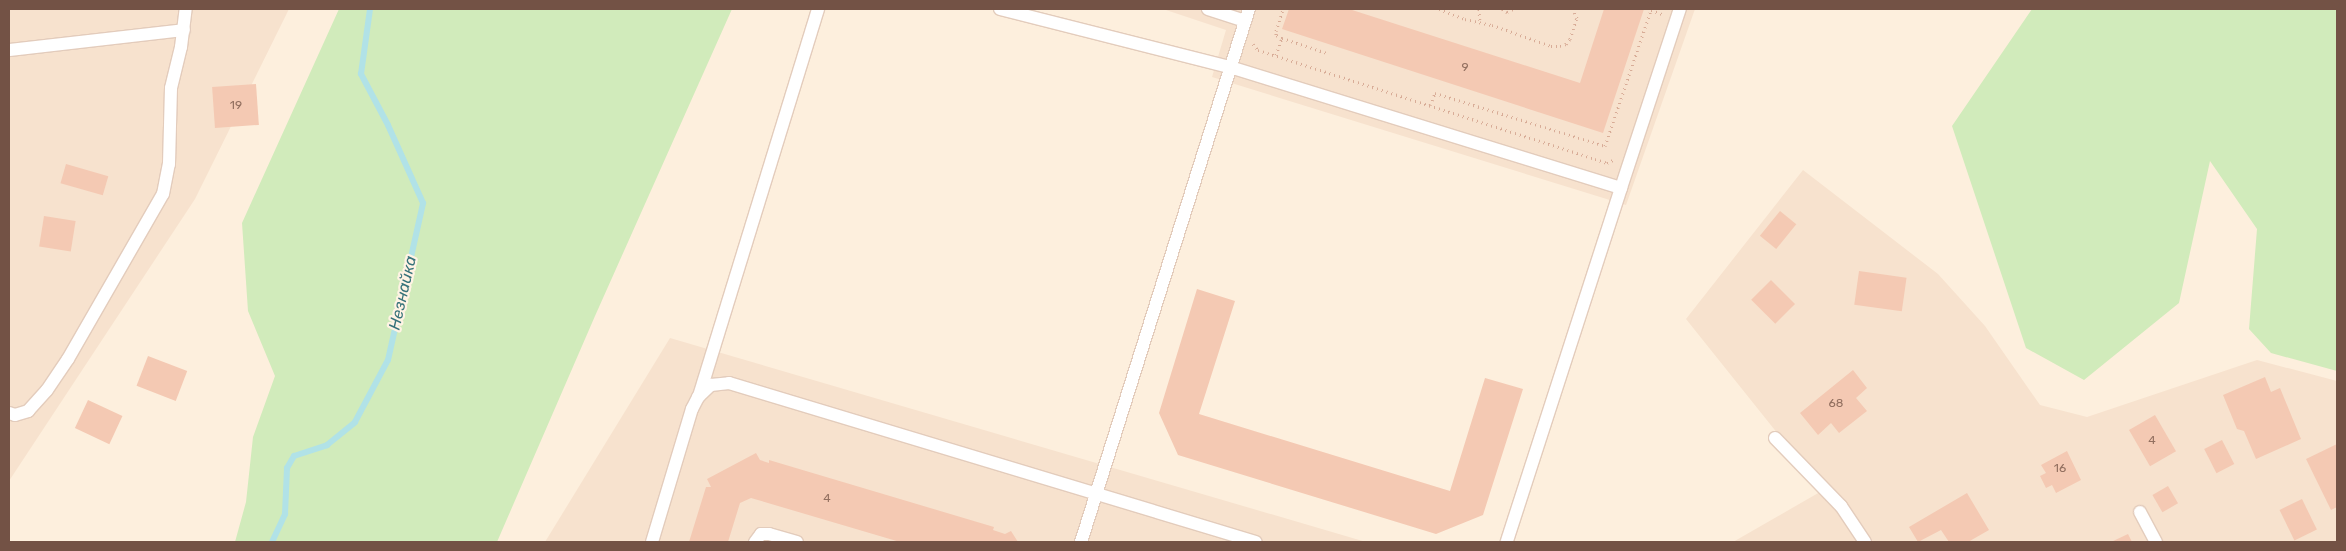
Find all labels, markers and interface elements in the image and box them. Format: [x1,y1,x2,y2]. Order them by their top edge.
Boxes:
house number: 9 [1461,61,1469,75]
house number: 19 [230,99,242,113]
water label: Незнайка [385,254,421,332]
house number: 68 [1829,397,1843,411]
house number: 4 [2148,434,2156,448]
house number: 16 [2054,462,2066,476]
house number: 4 [823,492,831,506]

